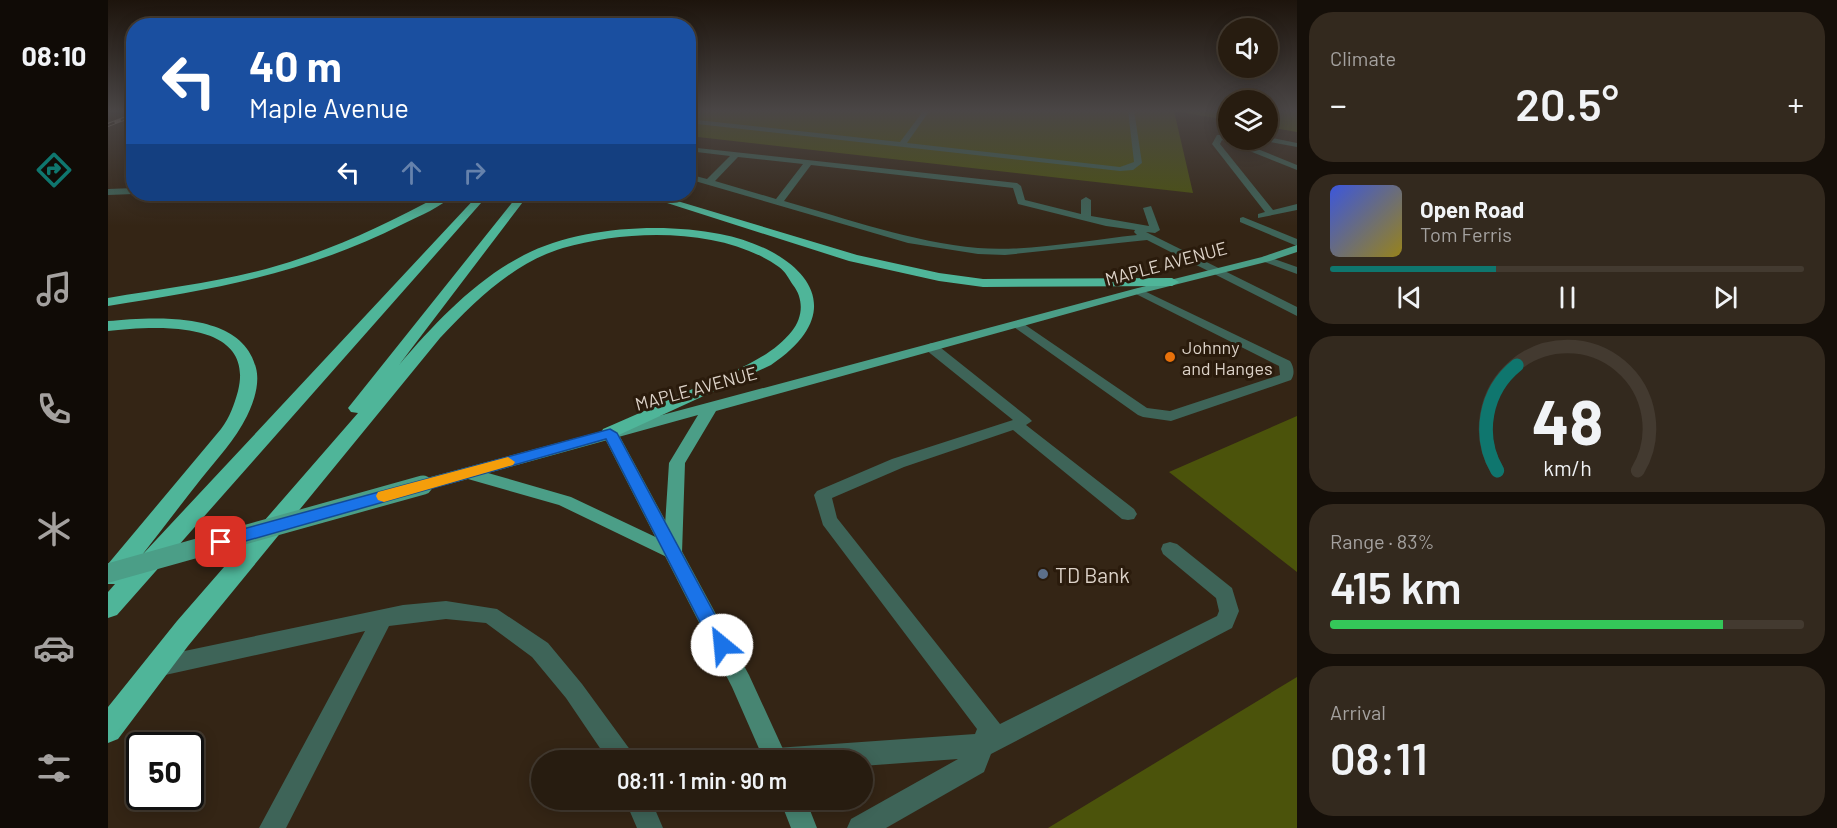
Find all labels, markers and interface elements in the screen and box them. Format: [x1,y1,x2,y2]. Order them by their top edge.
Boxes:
map controls [1218,18,1278,150]
button: sound [1218,18,1278,78]
text: 08:10 [22,39,86,71]
text: 40 m [249,40,342,90]
icon: left [150,42,228,120]
text: Climate [1330,46,1396,70]
text: 20.5° [1515,76,1619,130]
text: − [1330,84,1347,124]
text: + [1787,84,1804,124]
button: layers [1218,90,1278,150]
text: Maple Avenue [249,91,409,123]
icon: directions [33,149,75,191]
icon: left [332,156,365,189]
icon: ahead [395,156,428,189]
icon: right [458,156,491,189]
text: Open Road [1420,196,1524,222]
text: Tom Ferris [1420,222,1512,246]
street label: MAPLE AVENUE [1103,236,1229,290]
icon: music [33,268,75,310]
icon: previous [1393,281,1426,314]
icon: pause [1551,281,1584,314]
icon: next [1709,281,1742,314]
place label: Johnny and Hanges [1182,336,1273,379]
marker: Johnny and Hanges [1163,350,1177,364]
street label: MAPLE AVENUE [633,361,759,415]
text: 48 [1531,383,1603,457]
icon: phone [33,388,75,430]
text: km/h [1543,455,1591,480]
icon: climate [33,508,75,550]
pin [195,516,246,567]
icon: arrive [204,525,237,558]
text: Range · 83% [1330,529,1434,553]
text: 415 km [1330,559,1462,613]
place label: TD Bank [1055,562,1130,587]
marker: TD Bank [1036,567,1050,581]
position arrow [690,613,754,677]
icon: car [33,627,75,669]
text: Arrival [1330,700,1386,724]
text: 08:11 [1330,730,1428,784]
speed limit sign: 50 [126,732,204,810]
icon: filters [33,747,75,789]
text: 08:11 · 1 min · 90 m [617,767,787,793]

